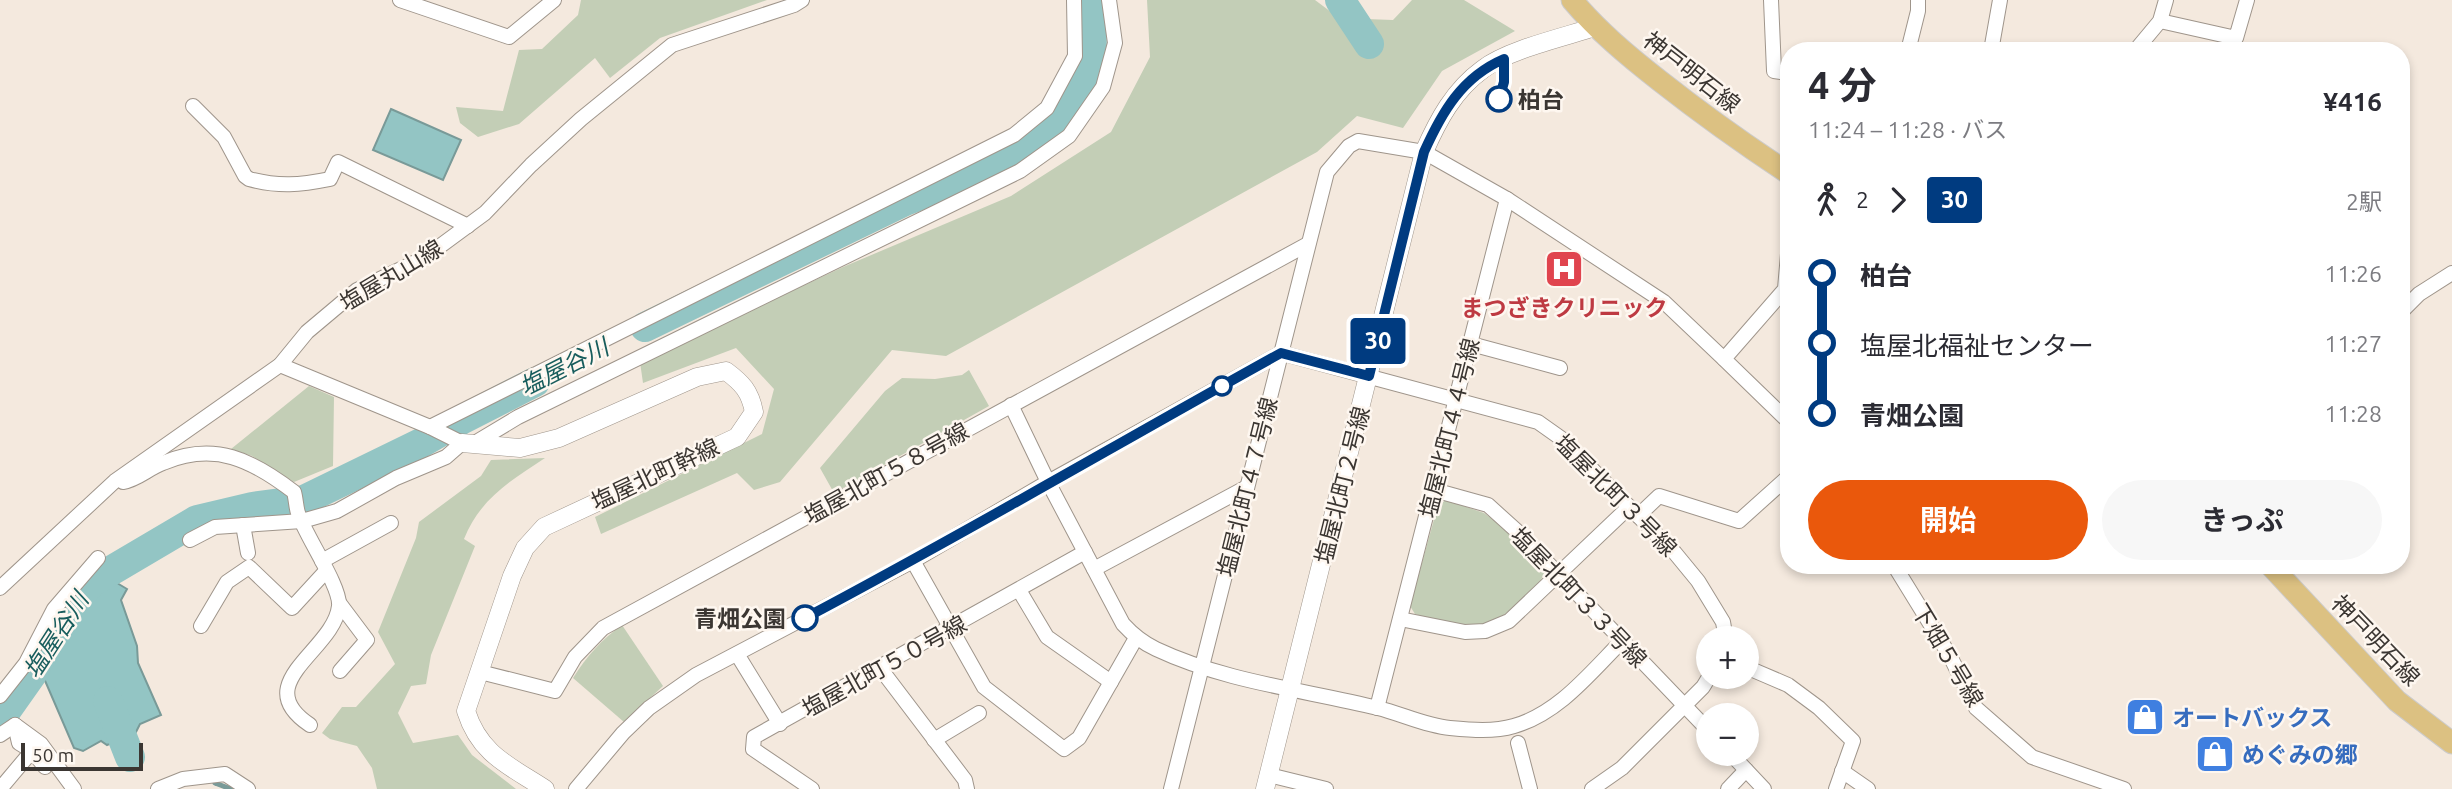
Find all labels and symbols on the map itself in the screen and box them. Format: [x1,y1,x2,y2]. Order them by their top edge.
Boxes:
street label: 神戸明石線 [1639,27,1745,117]
marker: 柏台 [1486,86,1512,112]
place label: 柏台 [1518,87,1564,112]
street label: 塩屋丸山線 [335,235,447,315]
hospital icon: まつざきクリニック [1543,248,1585,290]
place label: まつざきクリニック [1461,295,1668,320]
line badge: 30 [1346,318,1410,364]
water label: 塩屋谷川 [515,332,616,401]
street label: 塩屋北町４４号線 [1415,336,1483,520]
unlabelled marker [1212,376,1232,396]
street label: 塩屋北町４７号線 [1213,395,1281,579]
street label: 塩屋北町２号線 [1310,404,1374,566]
street label: 塩屋北町５８号線 [799,417,973,529]
street label: 塩屋北町３号線 [1550,429,1682,561]
street label: 塩屋北町幹線 [587,434,723,514]
street label: 塩屋北町３３号線 [1506,522,1652,672]
water label: 塩屋谷川 [19,585,95,683]
street label: 神戸明石線 [2327,590,2425,690]
street label: 下畑５号線 [1908,599,1988,711]
marker: 青畑公園 [792,605,818,631]
place label: 青畑公園 [694,606,786,631]
street label: 塩屋北町５０号線 [797,610,971,722]
shop icon: オートバックス [2124,696,2166,738]
place label: オートバックス [2172,705,2332,730]
shop icon: めぐみの郷 [2194,733,2236,775]
scale bar [21,740,144,772]
place label: めぐみの郷 [2242,742,2358,767]

